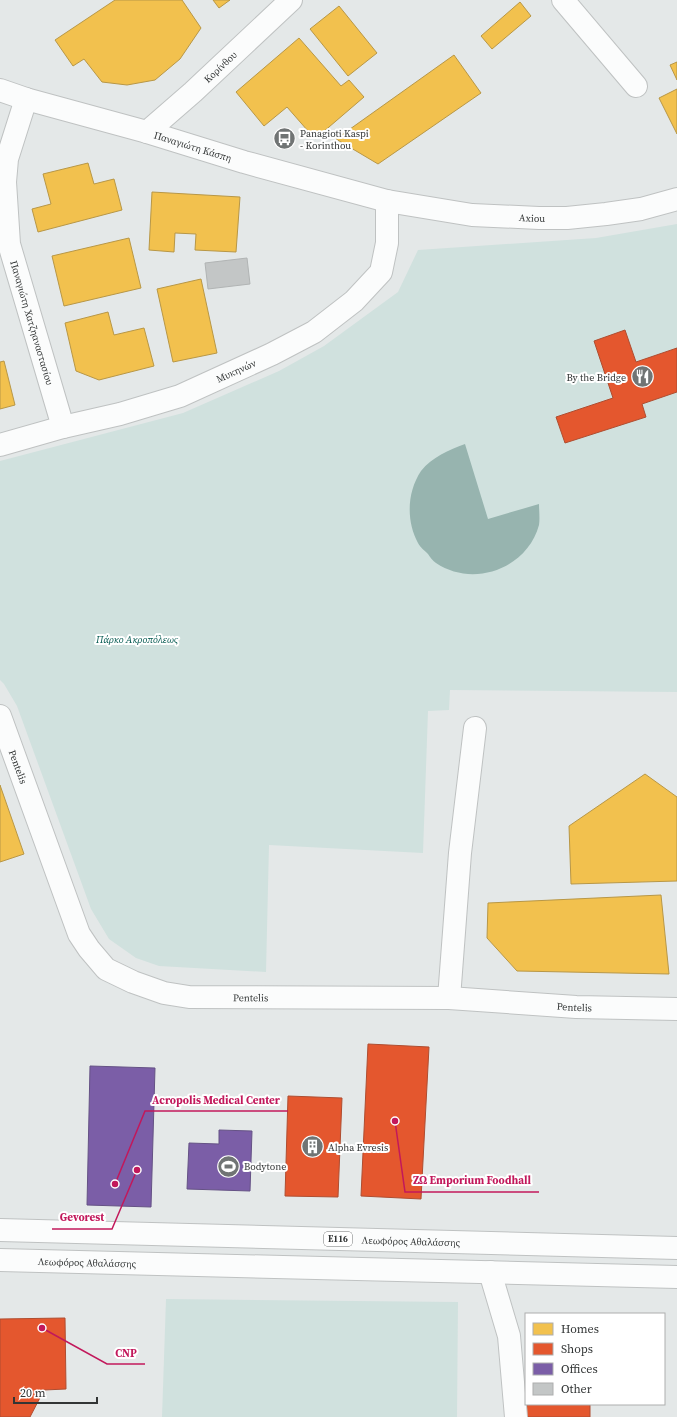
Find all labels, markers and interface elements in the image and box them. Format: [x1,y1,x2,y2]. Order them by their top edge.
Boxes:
street label: Κορίνθου [201,48,240,86]
bus stop icon: Panagioti Kaspi - Korinthou [271,126,297,152]
place label: Panagioti Kaspi - Korinthou [300,127,369,152]
street label: Παναγιώτη Κάσπη [152,129,233,165]
street label: Axiou [519,211,545,225]
street label: Παναγιώτη Χατζηαναστασίου [7,259,56,386]
street label: Μυκηνών [214,356,258,386]
restaurant icon: By the Bridge [629,364,655,390]
place label: By the Bridge [566,371,626,384]
park label: Πάρκο Ακροπόλεως [95,633,179,646]
street label: Pentelis [6,748,30,786]
street label: Pentelis [233,991,268,1004]
street label: Pentelis [556,1000,592,1014]
callout: Acropolis Medical Center [145,1088,288,1111]
text: Acropolis Medical Center [152,1093,281,1108]
building icon: Alpha Evresis [300,1134,326,1160]
place label: Alpha Evresis [328,1141,388,1154]
sports icon: Bodytone [216,1153,242,1179]
place label: Bodytone [244,1160,286,1173]
callout: ΖΩ Emporium Foodhall [405,1169,539,1192]
text: ΖΩ Emporium Foodhall [413,1173,532,1188]
callout: Gevorest [52,1206,112,1229]
text: Gevorest [60,1210,105,1225]
road number: E116 [324,1232,352,1246]
street label: Λεωφόρος Αθαλάσσης [361,1234,461,1249]
street label: Λεωφόρος Αθαλάσσης [38,1255,137,1270]
legend [525,1313,665,1405]
text: Homes [561,1321,599,1337]
callout: CNP [107,1341,145,1364]
text: Shops [561,1341,593,1357]
text: CNP [115,1346,137,1361]
text: Offices [561,1361,598,1377]
scale bar [14,1379,97,1405]
text: Other [561,1381,592,1397]
text: 20 m [20,1385,46,1401]

